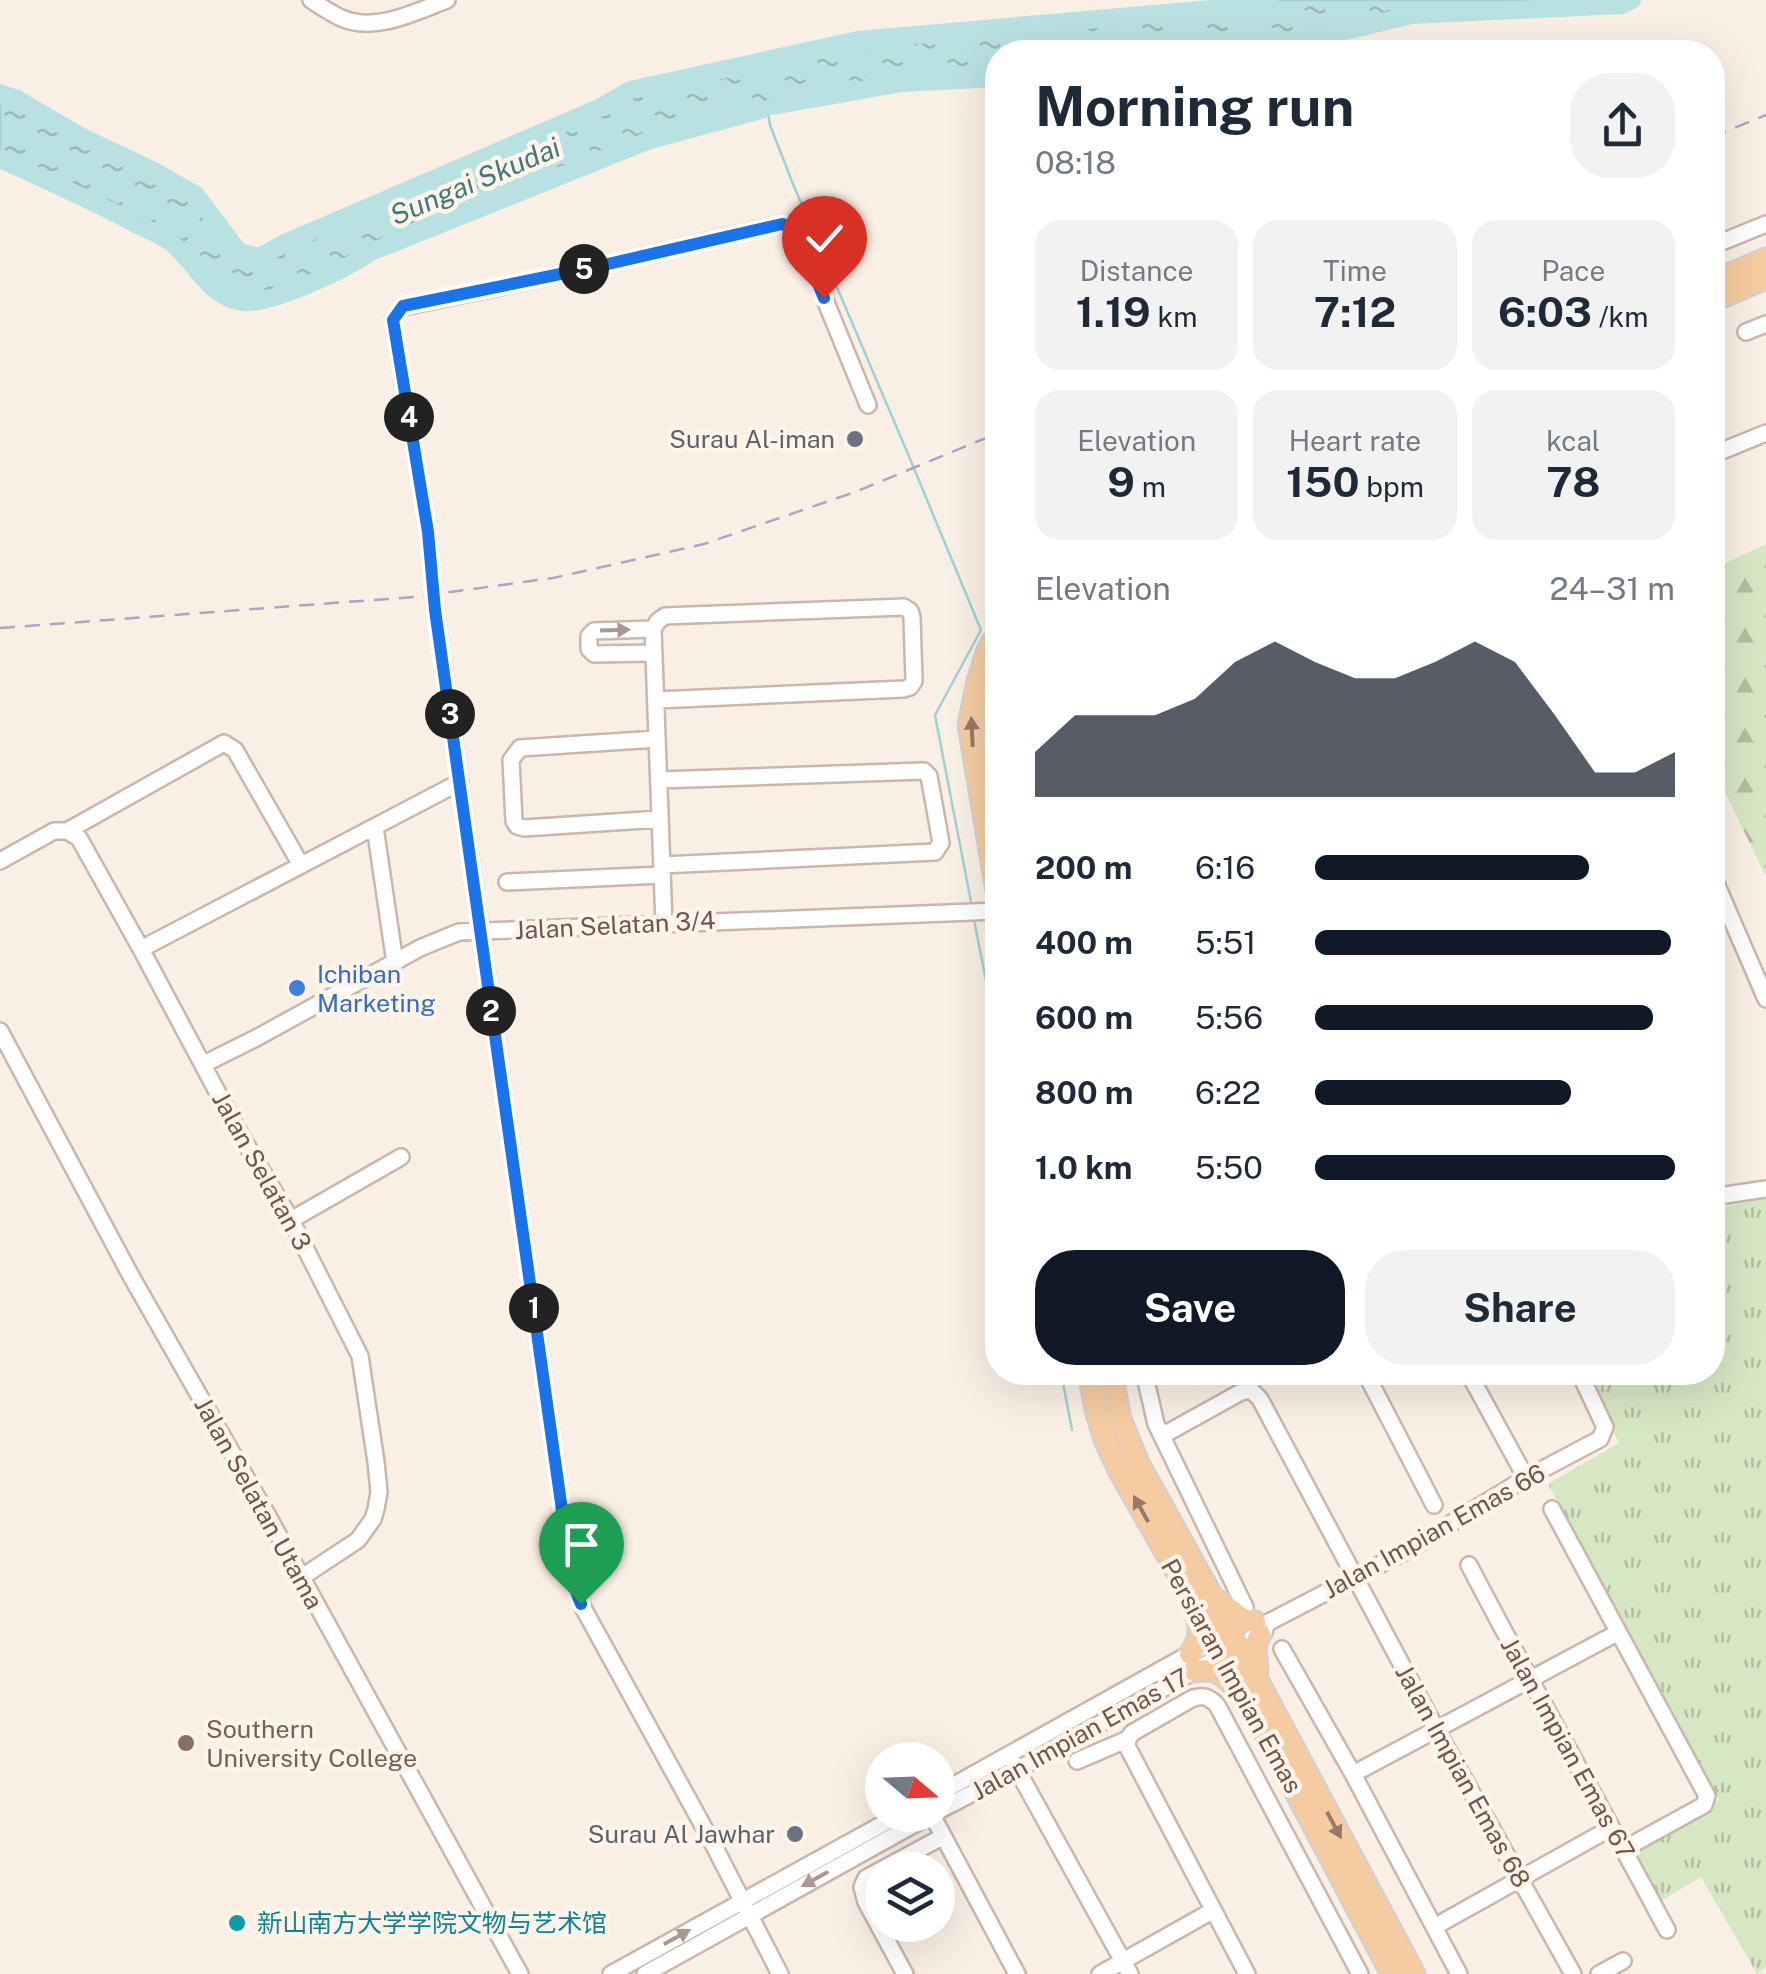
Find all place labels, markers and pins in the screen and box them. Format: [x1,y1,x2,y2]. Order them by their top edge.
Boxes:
pin [782,196,867,299]
pin: 5 [559,244,609,294]
pin: 4 [384,392,434,442]
place label: Surau Al-iman [669,424,835,454]
marker: Surau Al-iman [844,428,866,450]
pin: 3 [425,689,475,739]
place label: Ichiban Marketing [317,959,436,1018]
marker: Ichiban Marketing [286,977,308,999]
pin: 2 [466,986,516,1036]
pin: 1 [509,1283,559,1333]
pin [539,1502,624,1605]
place label: Southern University College [206,1714,417,1773]
marker: Southern University College [175,1732,197,1754]
place label: Surau Al Jawhar [588,1819,775,1849]
marker: Surau Al Jawhar [784,1823,806,1845]
place label: 新山南方大学学院文物与艺术馆 [257,1908,607,1938]
marker: 新山南方大学学院文物与艺术馆 [226,1912,248,1934]

